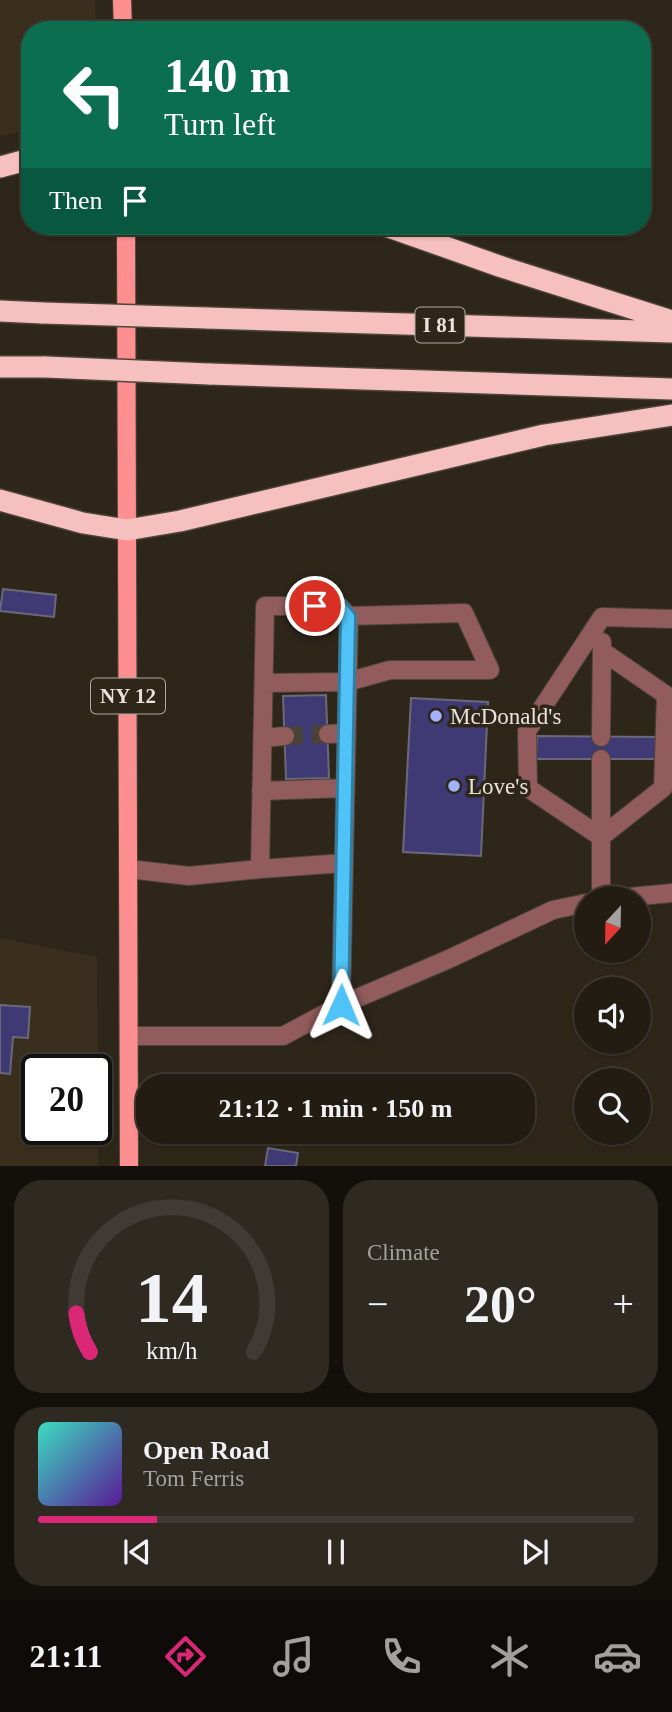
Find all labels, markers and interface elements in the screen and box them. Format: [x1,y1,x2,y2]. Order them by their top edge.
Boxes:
text: 140 m [164,48,291,103]
icon: left [49,49,140,140]
text: Turn left [164,106,276,142]
icon: arrive [116,182,154,220]
text: Then [49,186,102,215]
road number: I 81 [416,308,464,342]
pin [285,576,345,636]
icon: arrive [296,587,334,625]
road number: NY 12 [91,678,165,714]
place label: McDonald's [450,704,562,729]
marker: McDonald's [428,708,444,724]
place label: Love's [468,774,528,799]
marker: Love's [446,778,462,794]
north arrow [574,886,651,962]
map controls [574,886,651,1145]
position arrow [304,968,378,1042]
button: sound [574,977,651,1054]
speed limit sign: 20 [21,1054,112,1145]
button: search [574,1068,651,1145]
text: 21:12 · 1 min · 150 m [219,1094,453,1123]
text: Climate [367,1240,440,1265]
text: 14 [135,1258,208,1339]
text: 20° [464,1276,537,1333]
text: − [367,1283,388,1325]
text: + [613,1283,634,1325]
text: km/h [146,1337,198,1364]
text: Open Road [143,1436,269,1465]
text: Tom Ferris [143,1466,244,1491]
icon: previous [118,1533,156,1571]
icon: pause [317,1533,355,1571]
icon: next [516,1533,554,1571]
icon: directions [161,1632,210,1681]
icon: music [269,1632,318,1681]
icon: phone [377,1632,426,1681]
icon: climate [485,1632,534,1681]
icon: car [593,1632,642,1681]
text: 21:11 [30,1638,102,1674]

